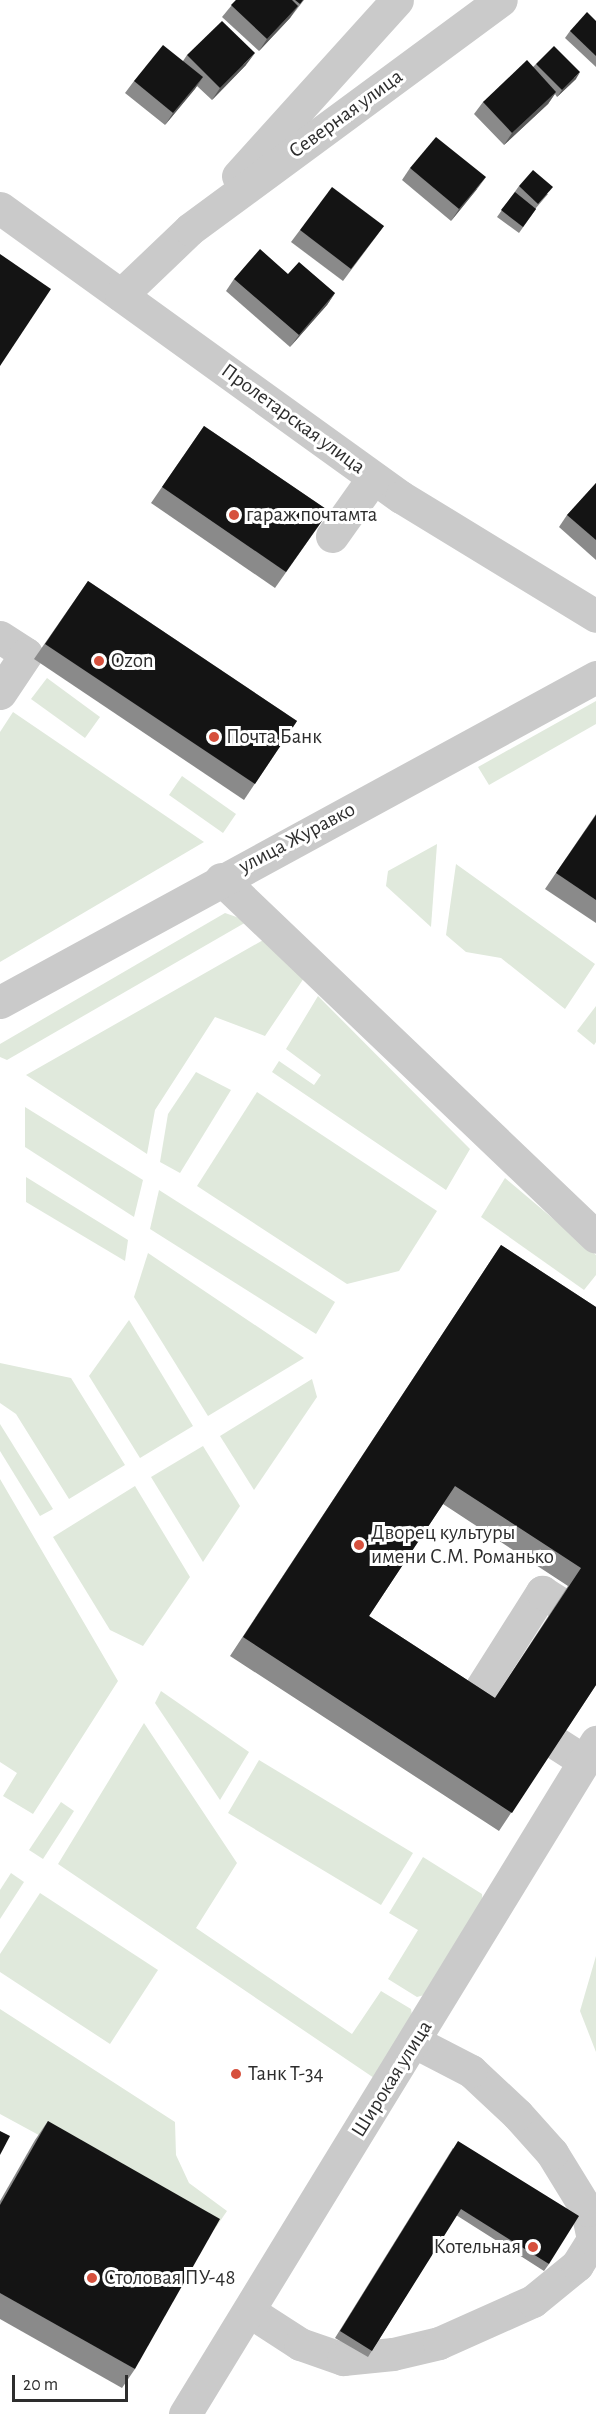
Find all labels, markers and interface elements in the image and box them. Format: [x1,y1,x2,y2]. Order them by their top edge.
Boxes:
street label: Северная улица [284,64,408,164]
street label: Пролетарская улица [216,358,370,480]
place label: гараж почтамта [246,502,377,528]
marker: гараж почтамта [227,508,241,522]
place label: Ozon [111,648,154,674]
marker: Ozon [92,654,106,668]
place label: Почта Банк [226,724,322,750]
marker: Почта Банк [207,730,221,744]
street label: улица Журавко [234,797,360,879]
place label: Дворец культуры имени С.М. Романько [371,1520,554,1570]
marker: Дворец культуры имени С.М. Романько [352,1538,366,1552]
street label: Широкая улица [346,2016,438,2142]
place label: Танк Т-34 [248,2061,324,2087]
marker: Танк Т-34 [229,2067,243,2081]
place label: Котельная [434,2234,521,2260]
marker: Котельная [526,2240,540,2254]
place label: Столовая ПУ-48 [104,2265,235,2291]
marker: Столовая ПУ-48 [85,2271,99,2285]
scale bar [15,2363,130,2401]
text: 20 m [23,2376,58,2394]

